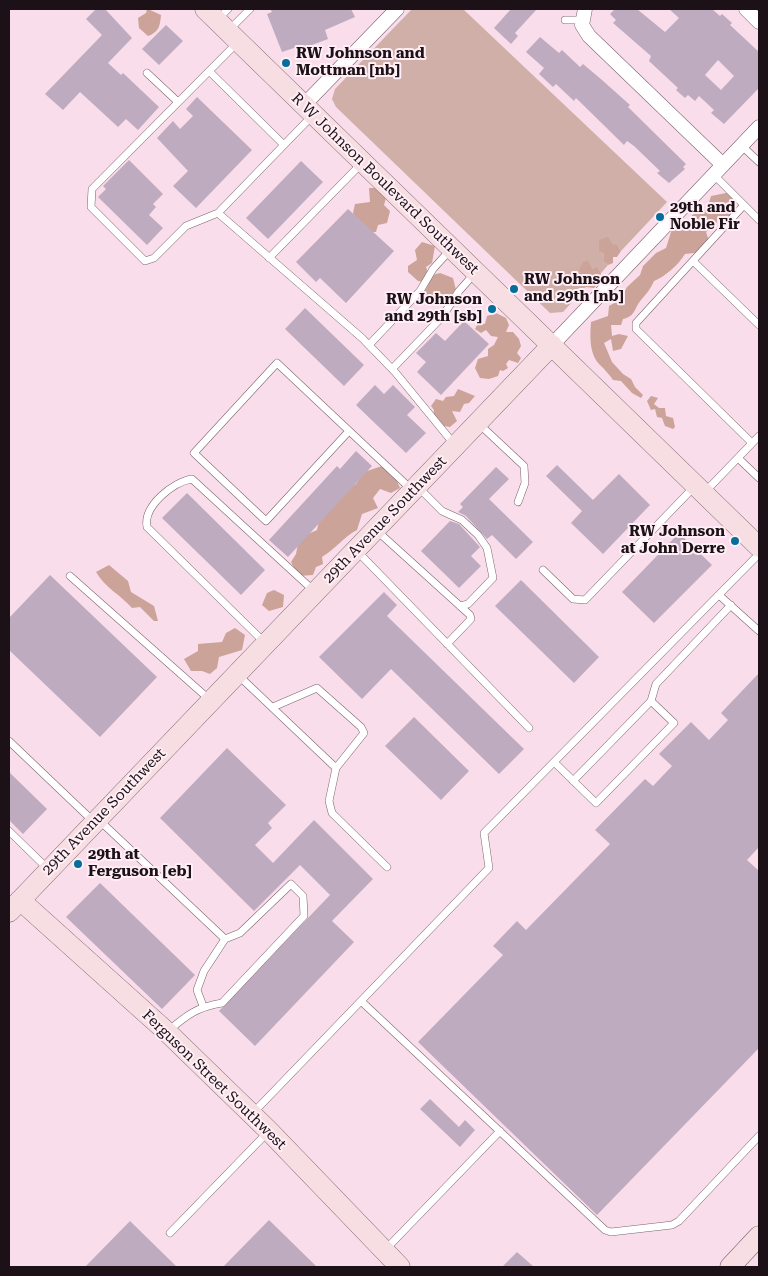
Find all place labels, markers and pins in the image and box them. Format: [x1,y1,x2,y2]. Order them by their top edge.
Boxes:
place label: RW Johnson and Mottman [nb] [296,45,425,80]
marker: RW Johnson and Mottman [nb] [280,57,292,69]
place label: 29th and Noble Fir [670,199,740,234]
marker: 29th and Noble Fir [654,211,666,223]
place label: RW Johnson and 29th [nb] [524,271,624,306]
marker: RW Johnson and 29th [nb] [508,283,520,295]
place label: RW Johnson and 29th [sb] [385,291,482,326]
marker: RW Johnson and 29th [sb] [486,303,498,315]
place label: RW Johnson at John Derre [621,523,725,558]
marker: RW Johnson at John Derre [729,535,741,547]
place label: 29th at Ferguson [eb] [88,846,192,881]
marker: 29th at Ferguson [eb] [72,858,84,870]

